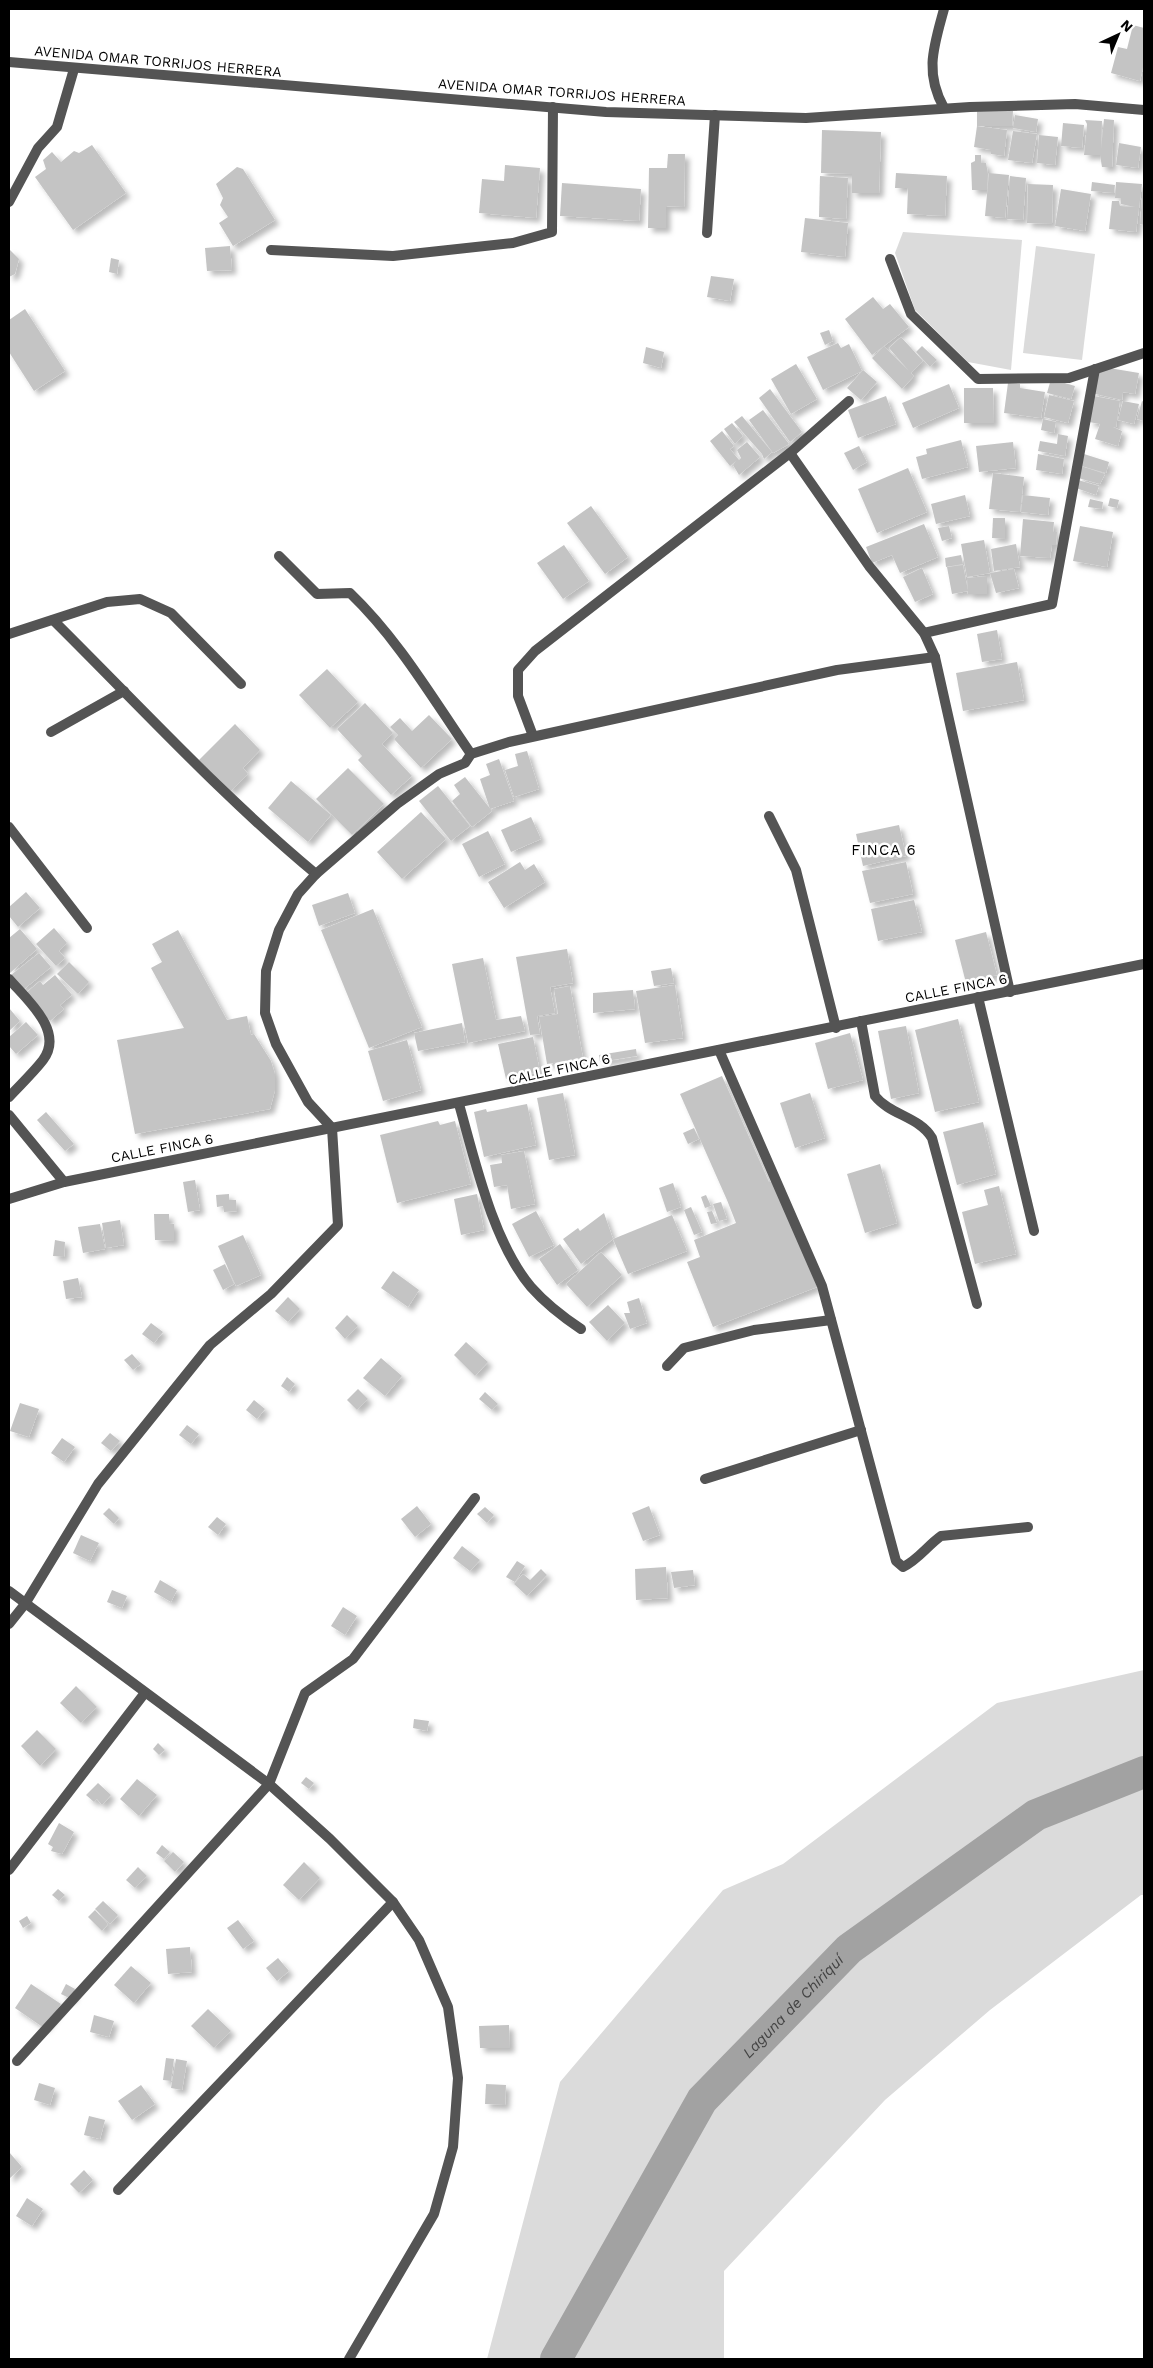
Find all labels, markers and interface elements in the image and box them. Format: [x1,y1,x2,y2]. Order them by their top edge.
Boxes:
north arrow [1093,10,1143,60]
text: N [1118,16,1136,35]
street label: AVENIDA OMAR TORRIJOS HERRERA [34,42,282,80]
street label: AVENIDA OMAR TORRIJOS HERRERA [438,75,686,109]
district label: FINCA 6 [851,841,917,859]
street label: CALLE FINCA 6 [904,970,1008,1006]
street label: CALLE FINCA 6 [507,1050,611,1088]
street label: CALLE FINCA 6 [110,1130,214,1166]
water label: Laguna de Chiriquí [739,1950,849,2062]

